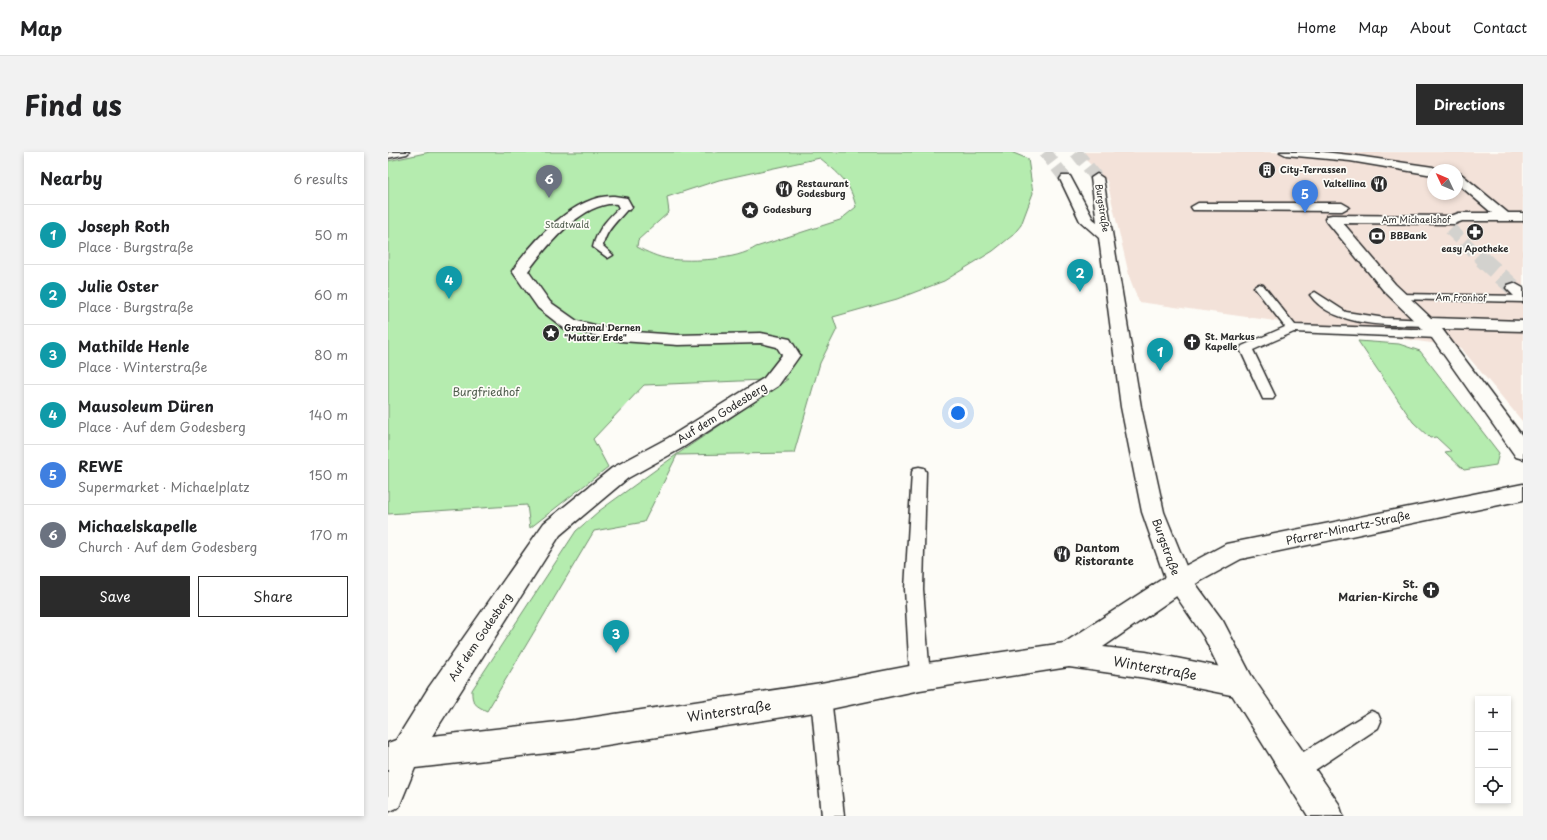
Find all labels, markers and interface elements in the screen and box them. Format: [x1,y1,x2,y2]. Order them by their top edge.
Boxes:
text: Map [20,14,62,42]
text: Home [1297,17,1336,38]
text: Map [1358,17,1388,38]
text: About [1410,17,1451,38]
text: Contact [1473,17,1527,38]
text: Find us [24,83,122,126]
button: Directions [1416,84,1523,125]
building icon: City-Terrassen [1257,160,1277,180]
place label: City-Terrassen [1280,162,1347,176]
north arrow [1427,164,1463,200]
text: Nearby [40,165,102,191]
pin: 6 [536,165,562,198]
text: 6 results [293,169,348,188]
restaurant icon: Valtellina [1369,174,1389,194]
place label: Restaurant Godesburg [797,176,849,200]
place label: Valtellina [1323,176,1367,190]
restaurant icon: Restaurant Godesburg [774,179,794,199]
pin: 5 [1292,180,1318,213]
street label: Burgstraße [1092,183,1114,233]
place icon: Godesburg [740,200,760,220]
place label: Godesburg [763,202,812,216]
street label: Am Michaelshof [1382,212,1451,226]
text: Joseph Roth [78,214,170,237]
park label: Stadtwald [545,217,590,231]
pharmacy icon: easy Apotheke [1465,222,1485,242]
text: 1 [50,225,56,244]
text: 50 m [314,225,348,244]
bank icon: BBBank [1367,226,1387,246]
place label: BBBank [1390,228,1427,242]
text: Place · Burgstraße [78,237,193,256]
place label: easy Apotheke [1441,241,1509,255]
pin: 2 [1067,259,1093,292]
pin: 4 [436,266,462,299]
text: Julie Oster [78,274,159,297]
text: 2 [48,285,58,304]
text: 60 m [314,285,348,304]
street label: Am Fronhof [1435,290,1487,304]
text: Place · Burgstraße [78,297,193,316]
place label: Grabmal Dernen "Mutter Erde" [564,320,641,344]
place icon: Grabmal Dernen "Mutter Erde" [541,323,561,343]
place label: St. Markus Kapelle [1205,329,1255,353]
church icon: St. Markus Kapelle [1182,332,1202,352]
text: Mathilde Henle [78,334,189,357]
pin: 1 [1147,338,1173,371]
text: 3 [49,345,57,364]
text: 80 m [314,345,348,364]
text: Place · Winterstraße [78,357,207,376]
street label: Auf dem Godesberg [673,378,770,447]
park label: Burgfriedhof [453,383,520,400]
text: Mausoleum Düren [78,394,214,417]
your location [948,403,968,423]
text: 4 [49,405,57,424]
text: 140 m [309,405,348,424]
text: Place · Auf dem Godesberg [78,417,246,436]
text: REWE [78,454,123,477]
text: 5 [49,465,57,484]
text: 150 m [309,465,348,484]
text: Supermarket · Michaelplatz [78,477,249,496]
street label: Pfarrer-Minartz-Straße [1284,506,1412,549]
text: Michaelskapelle [78,514,197,537]
street label: Burgstraße [1148,516,1185,578]
text: 6 [48,525,58,544]
text: 170 m [310,525,348,544]
text: Church · Auf dem Godesberg [78,537,257,556]
place label: Dantom Ristorante [1075,539,1134,569]
restaurant icon: Dantom Ristorante [1052,544,1072,564]
place label: St. Marien-Kirche [1338,575,1418,605]
button: Save [40,576,190,617]
button: Share [198,576,348,617]
church icon: St. Marien-Kirche [1421,580,1441,600]
street label: Auf dem Godesberg [444,589,516,684]
pin: 3 [603,620,629,653]
street label: Winterstraße [1112,651,1198,684]
street label: Winterstraße [686,695,772,726]
map controls [1475,696,1511,804]
button: + [1475,696,1511,732]
button: − [1475,732,1511,768]
button: locate [1475,768,1511,804]

